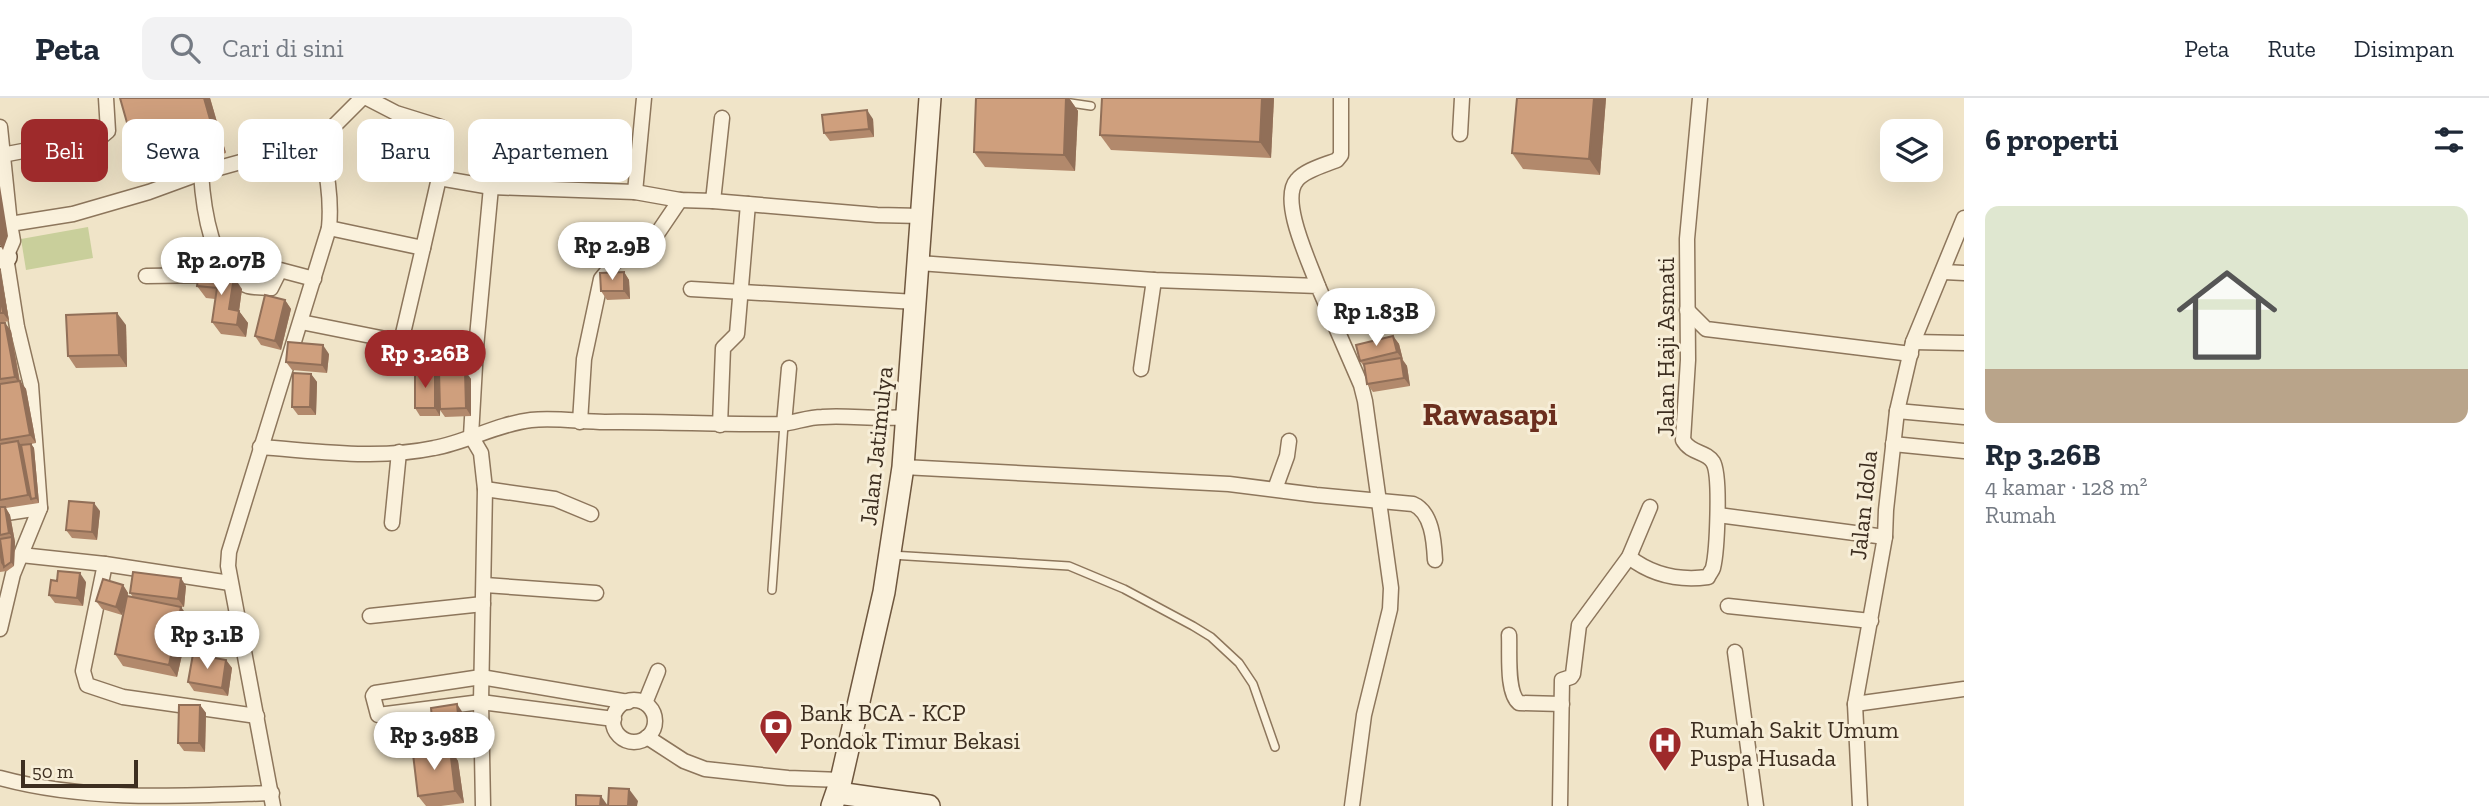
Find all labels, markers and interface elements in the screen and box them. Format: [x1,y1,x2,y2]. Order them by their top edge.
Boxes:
search box [142,17,632,80]
text: Peta [35,29,100,68]
icon: search [166,29,204,67]
text: Cari di sini [222,32,344,64]
text: Peta [2184,34,2229,63]
text: Rute [2267,34,2316,63]
text: Disimpan [2354,34,2454,63]
chip: Beli [21,119,108,182]
chip: Sewa [122,119,224,182]
chip: Filter [238,119,343,182]
chip: Baru [357,119,454,182]
chip: Apartemen [468,119,632,182]
map controls [1880,119,1943,182]
button: layers [1880,119,1943,182]
icon: filters [2430,121,2468,159]
text: 6 properti [1985,122,2119,158]
pin: Rp 2.9B [547,222,677,282]
text: Rp 2.9B [574,231,650,259]
pin: Rp 2.07B [149,238,293,297]
text: Rp 2.07B [177,246,265,274]
icon: home [2164,252,2290,378]
street label: Jalan Haji Asmati [1651,257,1680,437]
pin: Rp 1.83B [1304,288,1448,348]
text: Rp 1.83B [1333,297,1419,325]
pin: Rp 3.26B [353,330,497,390]
text: Rp 3.26B [381,339,469,367]
street label: Jalan Jatimulya [853,364,899,527]
district label: Rawasapi [1422,395,1558,433]
text: Rp 3.26B [1985,437,2101,473]
street label: Jalan Idola [1843,449,1883,561]
text: 4 kamar · 128 m² [1985,473,2148,501]
text: Rumah [1985,501,2056,529]
pin: Rp 3.1B [142,612,272,671]
text: Rp 3.1B [170,620,244,648]
place label: Bank BCA - KCP Pondok Timur Bekasi [800,698,1021,755]
bank icon: Bank BCA - KCP Pondok Timur Bekasi [757,707,795,756]
pin: Rp 3.98B [362,712,506,772]
place label: Rumah Sakit Umum Puspa Husada [1690,715,1899,772]
text: Rp 3.98B [390,721,478,749]
hospital icon: Rumah Sakit Umum Puspa Husada [1646,724,1684,773]
scale bar [21,757,138,789]
text: 50 m [32,760,73,783]

